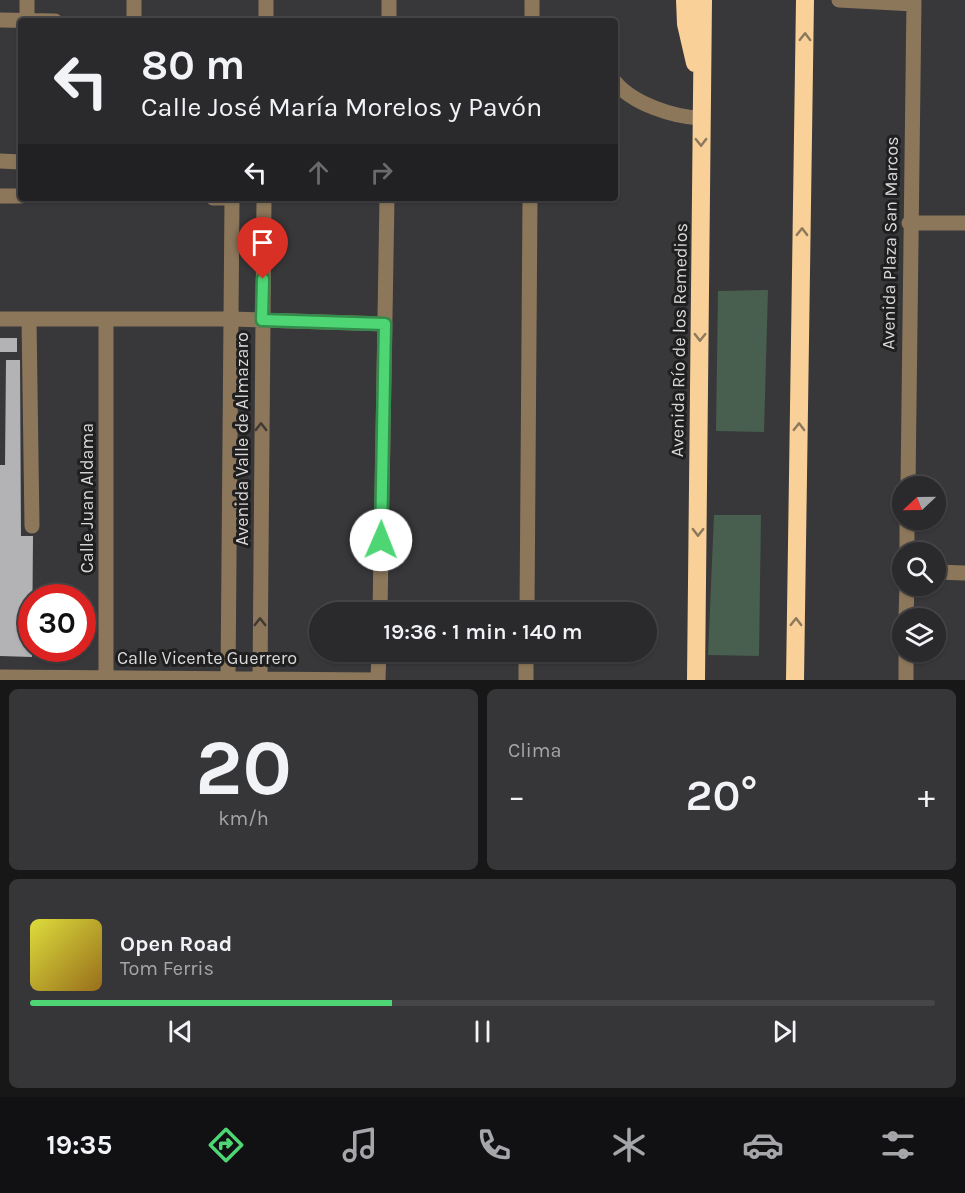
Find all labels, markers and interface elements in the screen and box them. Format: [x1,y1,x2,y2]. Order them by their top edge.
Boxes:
one-way arrow [799,32,811,41]
text: 80 m [141,40,245,90]
icon: left [42,42,120,120]
text: Calle José María Morelos y Pavón [141,91,542,123]
street label: Avenida Plaza San Marcos [877,136,903,350]
one-way arrow [695,138,707,147]
icon: left [239,156,272,189]
icon: ahead [302,156,335,189]
icon: right [365,156,398,189]
pin [237,217,288,279]
street label: Avenida Río de los Remedios [666,223,692,457]
icon: arrive [246,226,279,259]
one-way arrow [796,227,808,236]
street label: Avenida Valle de Almazaro [231,332,253,546]
one-way arrow [694,333,706,342]
one-way arrow [255,422,267,431]
one-way arrow [793,422,805,431]
street label: Calle Juan Aldama [76,423,98,573]
north arrow [892,476,946,530]
map controls [892,476,946,662]
position arrow [349,508,413,572]
one-way arrow [692,528,704,537]
button: search [892,542,946,596]
speed limit sign: 30 [18,584,96,662]
button: layers [892,608,946,662]
one-way arrow [254,617,266,626]
one-way arrow [790,617,802,626]
text: 19:36 · 1 min · 140 m [383,619,583,645]
street label: Calle Vicente Guerrero [117,647,297,669]
text: 20 [195,722,292,814]
text: Clima [508,739,562,762]
text: 20° [686,769,757,821]
text: − [508,777,525,815]
text: + [918,777,935,815]
text: km/h [218,807,269,830]
text: Open Road [120,931,232,957]
text: Tom Ferris [120,957,214,980]
icon: previous [164,1015,197,1048]
icon: pause [466,1015,499,1048]
icon: next [768,1015,801,1048]
icon: directions [205,1124,247,1166]
icon: music [339,1124,381,1166]
icon: phone [473,1124,515,1166]
icon: climate [608,1124,650,1166]
icon: car [742,1124,784,1166]
icon: filters [877,1124,919,1166]
text: 19:35 [46,1129,112,1161]

